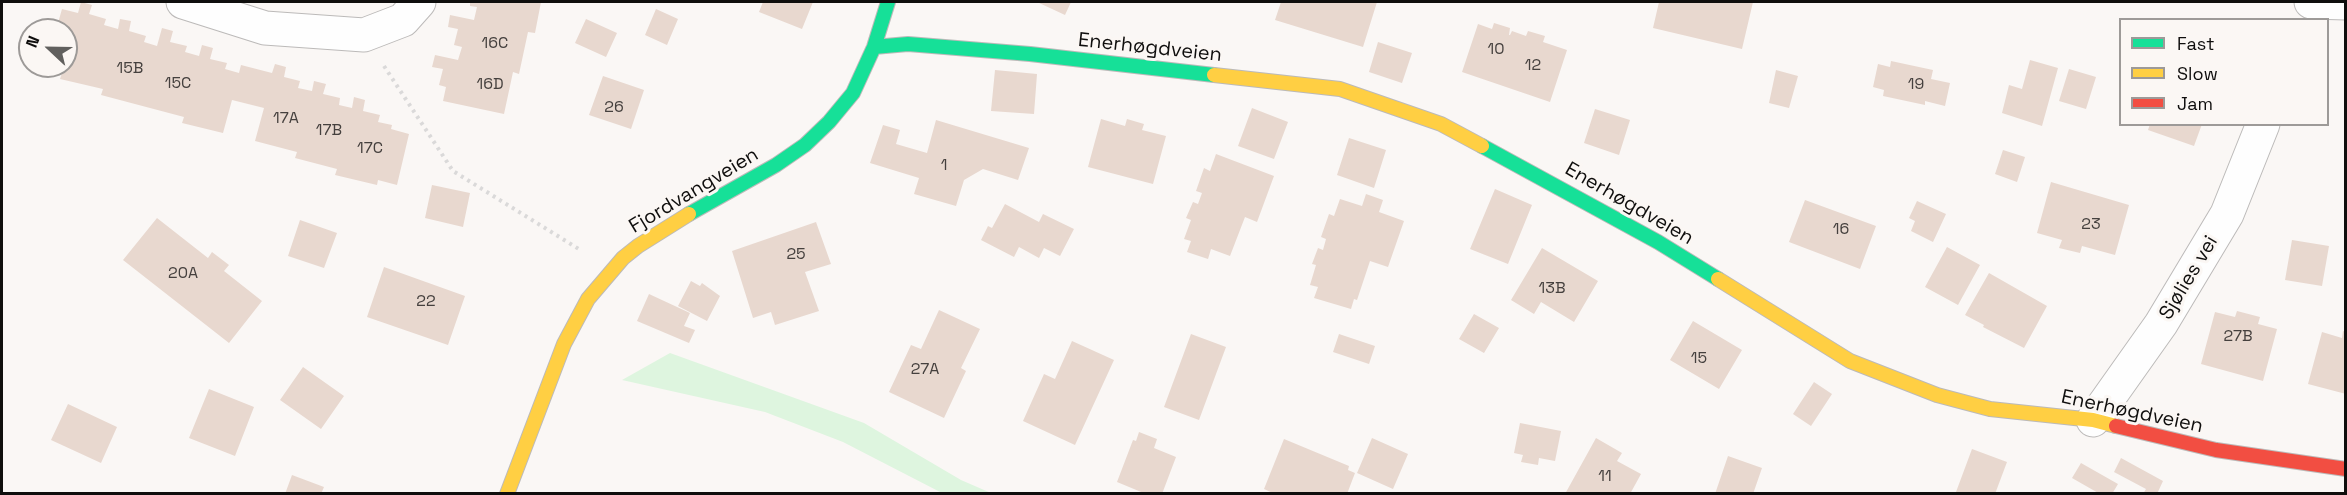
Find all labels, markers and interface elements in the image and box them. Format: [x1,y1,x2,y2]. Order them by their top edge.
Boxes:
north arrow [18,18,78,78]
legend [2119,18,2329,126]
street label: Enerhøgdveien [1077,29,1223,67]
text: Fast [2177,32,2214,55]
text: N [21,33,44,51]
house number: 16C [482,34,508,54]
house number: 10 [1488,40,1504,60]
house number: 12 [1525,56,1541,76]
house number: 15B [117,59,143,79]
text: Slow [2177,62,2218,85]
house number: 15C [165,74,191,94]
house number: 16D [476,75,504,95]
house number: 19 [1908,75,1924,95]
text: Jam [2177,92,2213,115]
house number: 26 [604,98,624,118]
house number: 17A [273,109,299,129]
house number: 17B [316,121,342,141]
house number: 17C [357,139,383,159]
street label: Fjordvangveien [625,143,763,239]
house number: 1 [941,156,947,176]
street label: Enerhøgdveien [1560,157,1698,251]
house number: 23 [2081,215,2101,235]
house number: 16 [1833,220,1849,240]
street label: Sjølies vei [2155,232,2223,324]
house number: 25 [786,245,806,265]
house number: 20A [168,264,198,284]
house number: 13B [1539,279,1565,299]
house number: 22 [416,292,436,312]
house number: 27B [2223,327,2253,347]
house number: 15 [1691,349,1707,369]
house number: 27A [911,360,939,380]
street label: Enerhøgdveien [2059,385,2205,439]
house number: 11 [1598,467,1612,487]

